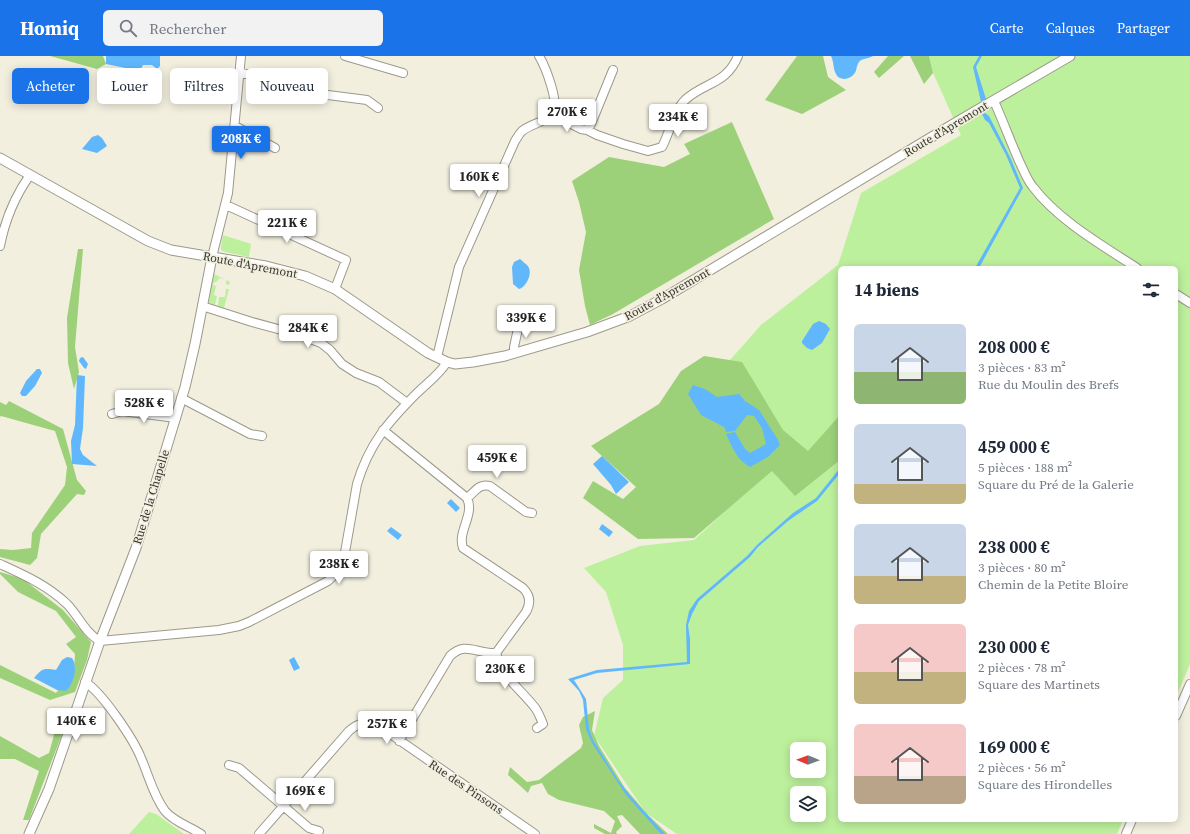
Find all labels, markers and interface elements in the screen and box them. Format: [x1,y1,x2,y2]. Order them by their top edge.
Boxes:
search box [103,10,383,46]
text: Homiq [20,15,79,41]
icon: search [117,17,139,39]
text: Rechercher [149,18,227,39]
text: Carte [990,18,1024,38]
text: Calques [1046,18,1095,38]
text: Partager [1117,18,1170,38]
chip: Acheter [12,68,89,104]
chip: Louer [97,68,162,104]
chip: Filtres [170,68,238,104]
chip: Nouveau [246,68,328,104]
street label: Route d'Apremont [901,97,991,161]
pin: 270K € [534,99,600,133]
text: 270K € [547,103,587,120]
pin: 234K € [645,104,711,138]
text: 234K € [658,108,698,125]
pin: 208K € [208,126,274,160]
text: 208K € [221,130,261,147]
pin: 160K € [446,164,512,198]
text: 160K € [459,168,499,185]
pin: 221K € [254,210,320,244]
text: 221K € [267,214,307,231]
street label: Route d'Apremont [201,248,299,282]
street label: Route d'Apremont [621,264,713,324]
text: 14 biens [854,278,919,302]
icon: filters [1140,279,1162,301]
pin: 339K € [493,305,559,339]
text: 339K € [506,309,546,326]
pin: 284K € [275,315,341,349]
text: 284K € [288,319,328,336]
text: 208 000 € [978,335,1050,359]
icon: home [886,340,934,388]
text: 3 pièces · 83 m² [978,359,1066,376]
text: Rue du Moulin des Brefs [978,376,1119,393]
pin: 528K € [111,390,177,424]
text: 528K € [124,394,164,411]
text: 459 000 € [978,435,1050,459]
icon: home [886,440,934,488]
pin: 459K € [464,445,530,479]
street label: Rue de la Chapelle [129,448,173,546]
text: 459K € [477,449,517,466]
text: 5 pièces · 188 m² [978,459,1072,476]
text: Square du Pré de la Galerie [978,476,1134,493]
text: 238 000 € [978,535,1050,559]
icon: home [886,540,934,588]
pin: 238K € [306,551,372,585]
text: 238K € [319,555,359,572]
text: 3 pièces · 80 m² [978,559,1066,576]
text: Chemin de la Petite Bloire [978,576,1129,593]
text: 230 000 € [978,635,1050,659]
icon: home [886,640,934,688]
pin: 230K € [472,656,538,690]
text: 2 pièces · 78 m² [978,659,1066,676]
text: 230K € [485,660,525,677]
text: Square des Martinets [978,676,1100,693]
pin: 140K € [43,708,109,742]
pin: 257K € [354,711,420,745]
text: 140K € [56,712,96,729]
text: 257K € [367,715,407,732]
text: 169 000 € [978,735,1050,759]
icon: home [886,740,934,788]
north arrow [790,742,826,778]
map controls [790,742,826,822]
street label: Rue des Pinsons [426,756,506,818]
text: 2 pièces · 56 m² [978,759,1066,776]
text: Square des Hirondelles [978,776,1112,793]
pin: 169K € [272,778,338,812]
text: 169K € [285,782,325,799]
button: layers [790,786,826,822]

